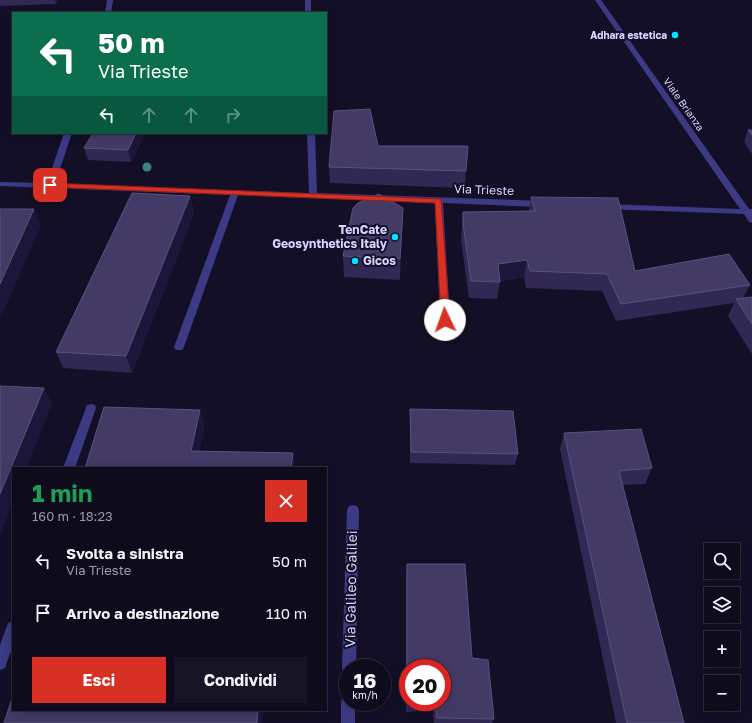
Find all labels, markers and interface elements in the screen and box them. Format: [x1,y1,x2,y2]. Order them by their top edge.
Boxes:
text: 50 m [98,26,165,59]
icon: left [32,28,84,80]
place label: Adhara estetica [590,29,667,41]
marker: Adhara estetica [670,30,680,40]
text: Via Trieste [98,60,189,82]
street label: Viale Brianza [661,75,707,133]
icon: left [96,104,118,126]
icon: ahead [138,104,160,126]
icon: ahead [180,104,202,126]
icon: right [222,104,244,126]
pin [33,168,67,202]
icon: arrive [39,174,61,196]
street label: Via Trieste [454,181,514,198]
place label: TenCate Geosynthetics Italy [272,222,388,251]
marker: TenCate Geosynthetics Italy [390,232,400,242]
place label: Gicos [363,253,396,268]
marker: Gicos [350,256,360,266]
position arrow [424,299,466,341]
text: 1 min [32,478,92,507]
button: close [265,480,307,522]
text: 160 m · 18:23 [32,508,113,524]
street label: Via Galileo Galilei [341,530,360,648]
map controls [704,543,740,711]
button: search [704,543,740,579]
text: Svolta a sinistra [66,544,184,562]
icon: left [32,550,54,572]
text: 50 m [272,552,307,570]
text: Via Trieste [66,562,131,578]
button: layers [704,587,740,623]
icon: arrive [32,602,54,624]
text: Arrivo a destinazione [66,604,219,622]
text: 110 m [266,604,307,622]
button: + [704,631,740,667]
button: Esci [32,657,166,703]
button: Condividi [174,657,307,703]
speed limit sign: 20 [399,659,451,711]
text: 16 [353,668,376,692]
button: − [704,675,740,711]
text: km/h [352,689,378,701]

